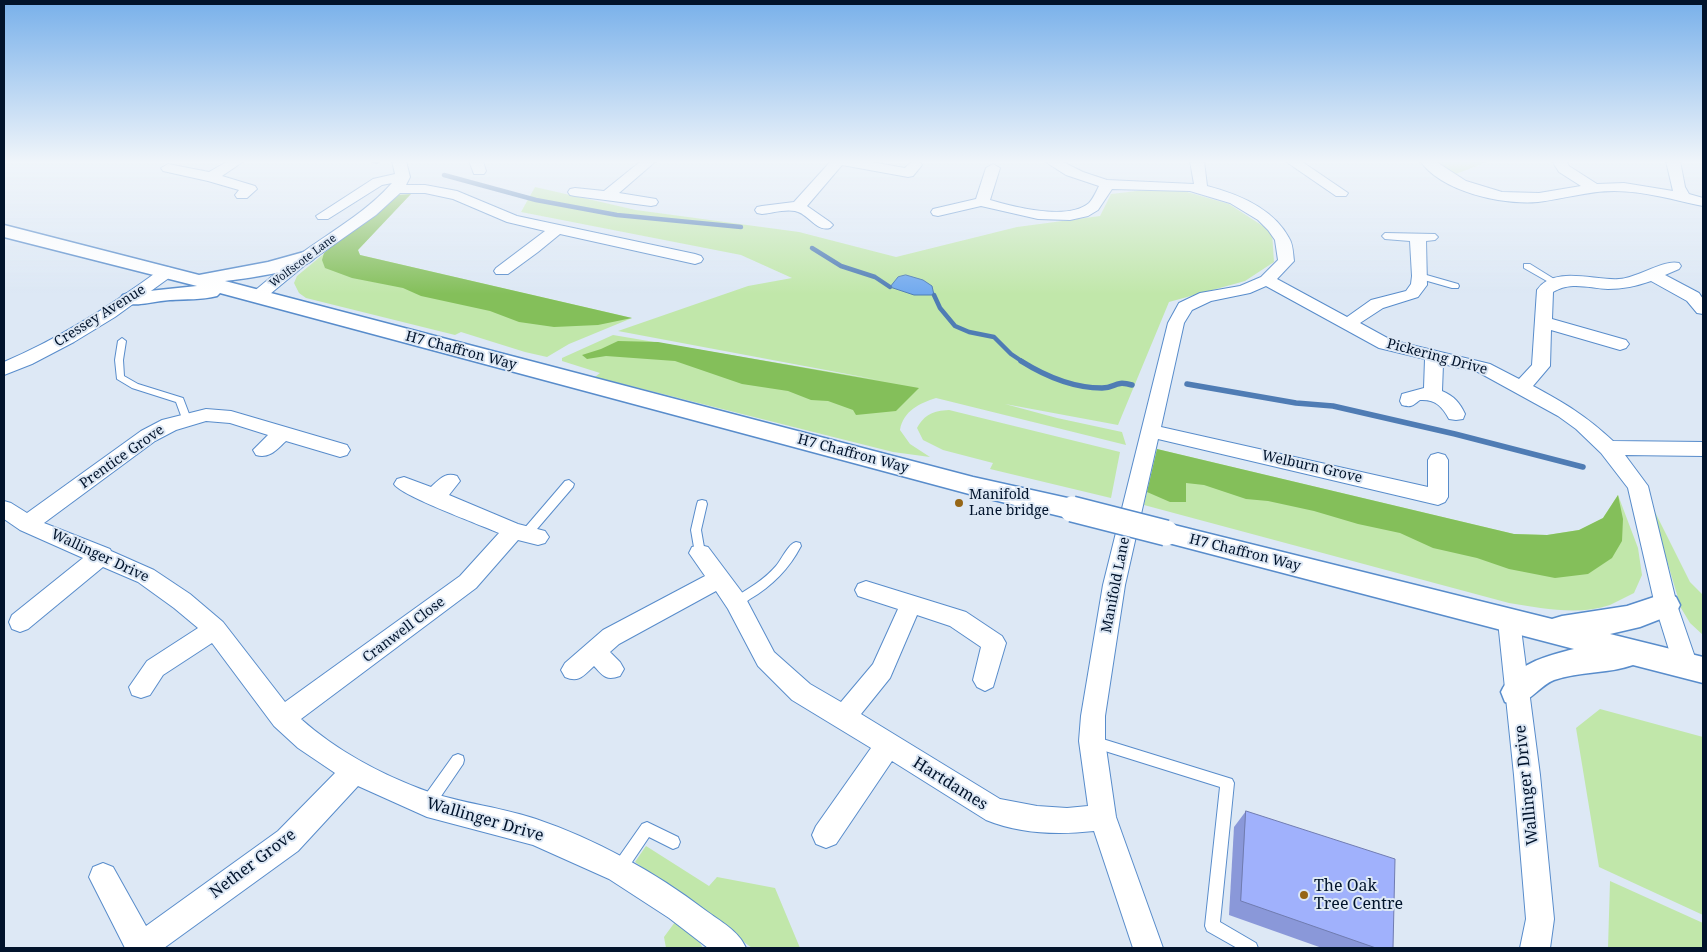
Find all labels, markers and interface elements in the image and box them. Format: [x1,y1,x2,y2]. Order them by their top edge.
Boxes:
street label: Wolfscote Lane [267,232,339,290]
street label: Cressey Avenue [51,281,149,351]
street label: H7 Chaffron Way [404,328,518,374]
street label: Pickering Drive [1385,336,1489,378]
street label: Prentice Grove [77,422,167,492]
street label: H7 Chaffron Way [796,431,910,477]
street label: Welburn Grove [1260,447,1364,487]
place label: Manifold Lane bridge [969,487,1049,520]
marker: Manifold Lane bridge [953,497,965,509]
street label: Wallinger Drive [48,526,152,586]
street label: H7 Chaffron Way [1187,531,1303,575]
street label: Manifold Lane [1098,536,1134,634]
street label: Cranwell Close [360,594,448,666]
street label: Wallinger Drive [1511,724,1543,846]
street label: Hartdames [909,753,991,815]
street label: Wallinger Drive [424,794,546,846]
street label: Nether Grove [206,825,300,903]
place label: The Oak Tree Centre [1314,876,1403,914]
marker: The Oak Tree Centre [1298,889,1310,901]

